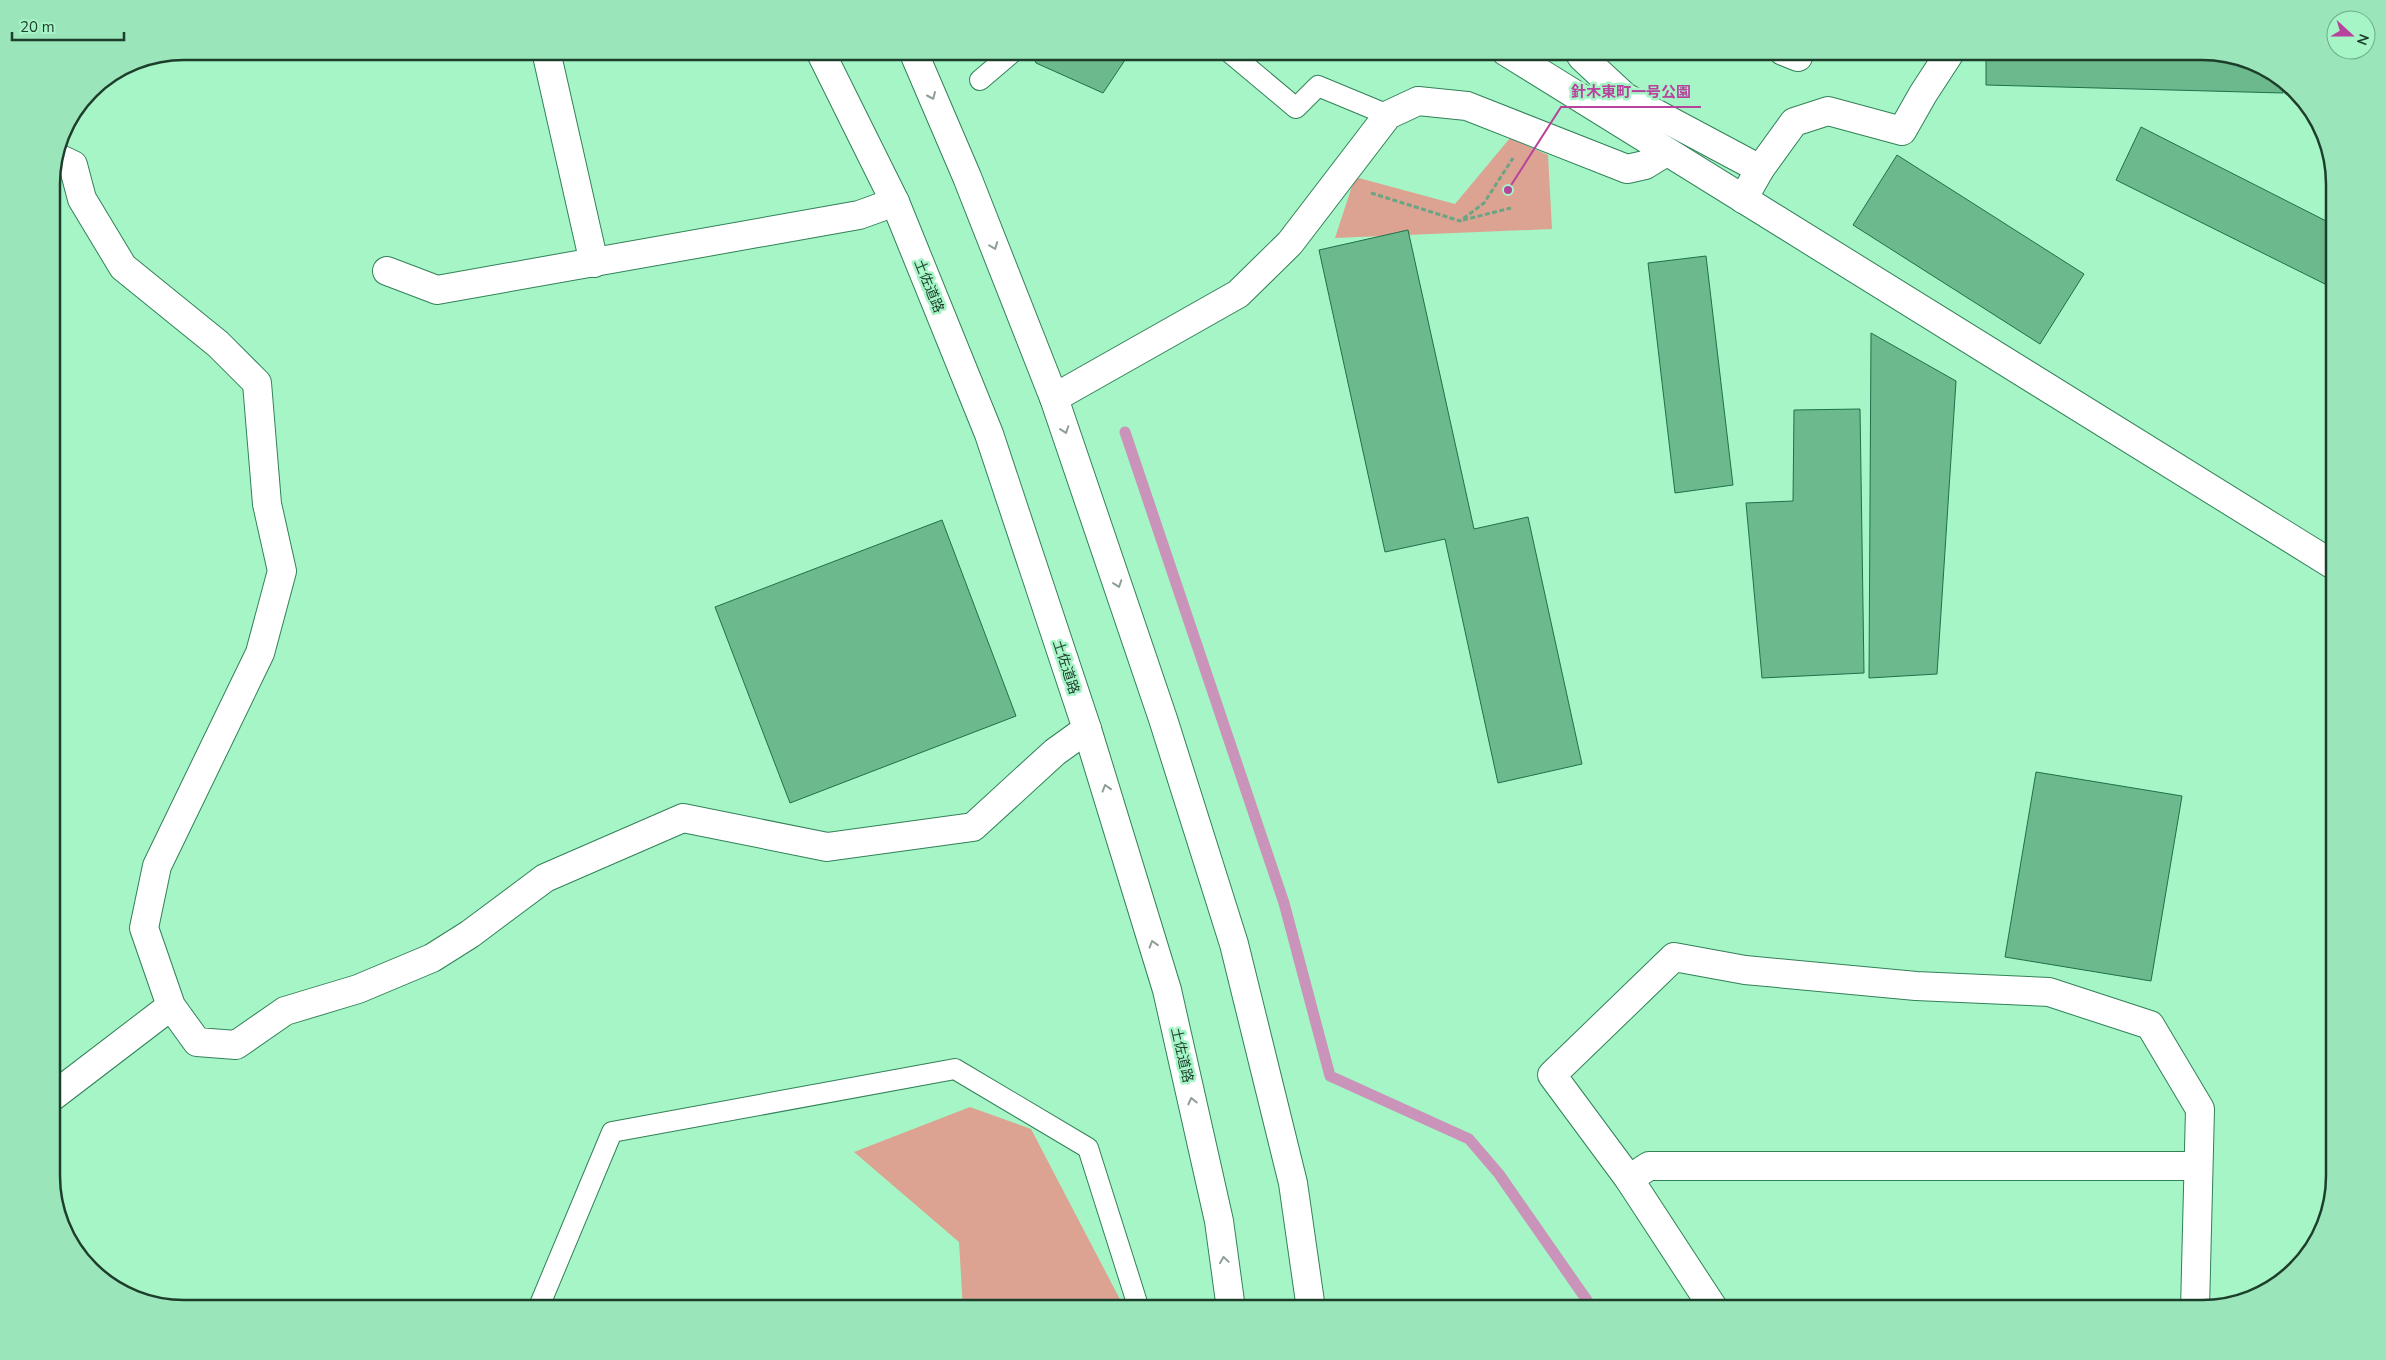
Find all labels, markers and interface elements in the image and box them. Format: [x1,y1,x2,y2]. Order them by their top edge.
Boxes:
scale bar [12,10,125,42]
north arrow [2326,10,2376,60]
text: 20 m [20,17,55,37]
text: N [2352,31,2373,48]
callout: 針木東町一号公園 [1561,77,1701,107]
text: 針木東町一号公園 [1571,82,1691,102]
one-way arrow [926,91,937,100]
one-way arrow [988,241,999,250]
street label: 土佐道路 [910,256,948,316]
one-way arrow [1059,426,1069,434]
one-way arrow [1112,579,1122,588]
street label: 土佐道路 [1048,637,1084,697]
one-way arrow [1101,785,1111,793]
one-way arrow [1149,940,1159,948]
street label: 土佐道路 [1166,1026,1198,1084]
one-way arrow [1187,1097,1198,1106]
one-way arrow [1220,1256,1230,1265]

